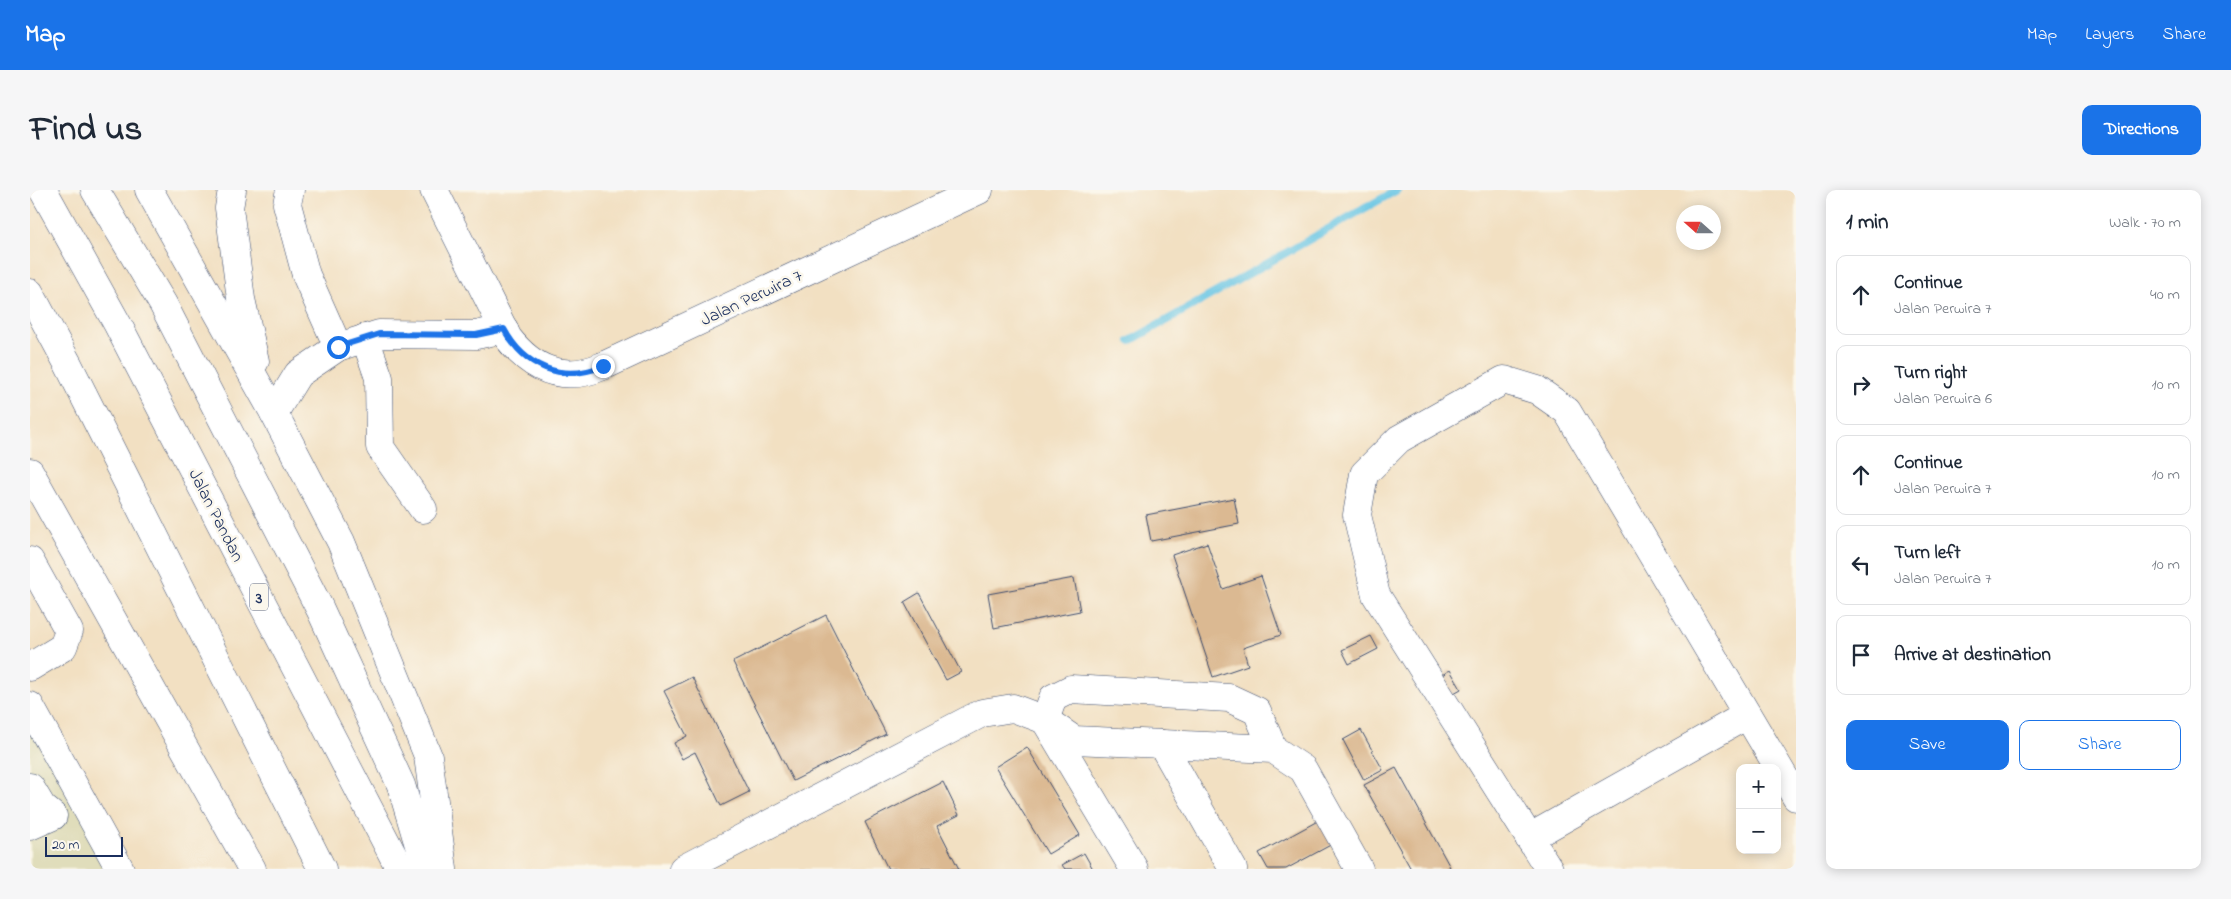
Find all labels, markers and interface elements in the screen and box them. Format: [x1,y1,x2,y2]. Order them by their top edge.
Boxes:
text: Map [25,18,66,53]
text: Map [2027,22,2057,48]
text: Layers [2085,22,2135,48]
text: Share [2163,22,2206,48]
text: Find us [30,105,142,156]
button: Directions [2082,105,2201,155]
north arrow [1676,205,1721,250]
text: 1 min [1846,208,1888,238]
text: Walk · 70 m [2109,211,2181,235]
street label: Jalan Perwira 7 [697,264,808,334]
text: Continue [1894,270,1962,297]
icon: ahead [1847,281,1875,309]
text: 40 m [2150,283,2180,307]
text: Jalan Perwira 7 [1894,297,1992,321]
route start [327,336,350,359]
route end [592,355,615,378]
text: Turn right [1894,360,1967,387]
icon: right [1847,371,1875,399]
text: 10 m [2152,373,2180,397]
text: Jalan Perwira 6 [1894,387,1992,411]
text: Continue [1894,450,1962,477]
icon: ahead [1847,461,1875,489]
text: 10 m [2152,463,2180,487]
street label: Jalan Pandan [181,465,250,567]
text: Jalan Perwira 7 [1894,477,1992,501]
text: Turn left [1894,540,1961,567]
icon: left [1847,551,1875,579]
text: 10 m [2152,553,2180,577]
text: Jalan Perwira 7 [1894,567,1992,591]
road number: 3 [250,584,268,611]
icon: arrive [1847,641,1875,669]
text: Arrive at destination [1894,642,2051,669]
button: Save [1846,720,2009,770]
button: Share [2019,720,2181,770]
map controls [1736,764,1781,854]
button: + [1736,764,1781,809]
button: − [1736,809,1781,854]
scale bar [45,834,122,857]
text: 20 m [52,835,79,856]

